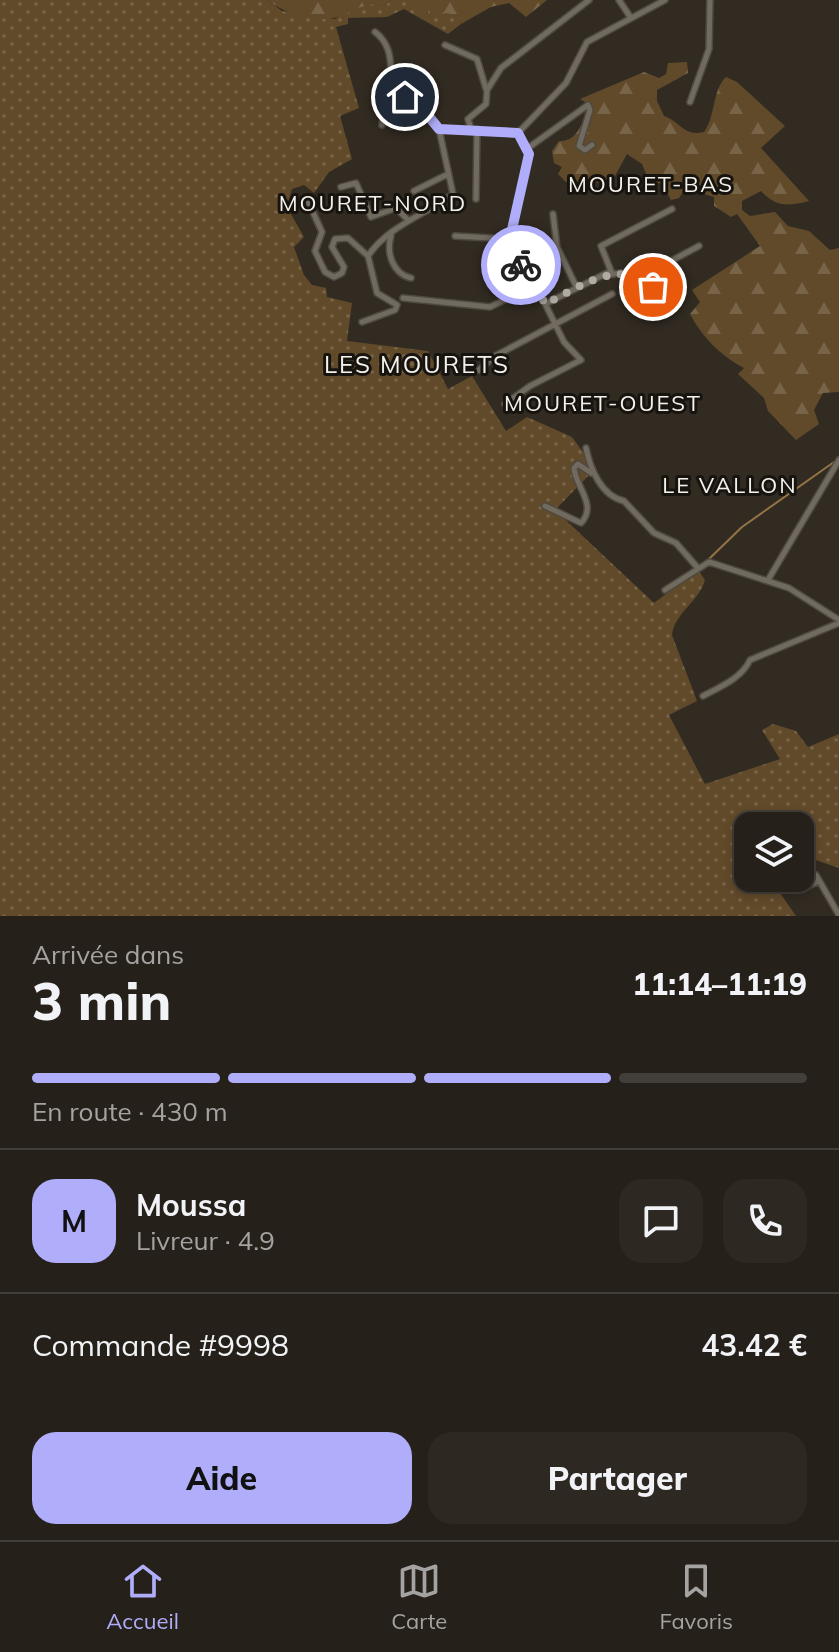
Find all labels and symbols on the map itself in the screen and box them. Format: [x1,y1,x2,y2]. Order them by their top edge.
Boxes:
pin [371,63,439,131]
district label: MOURET-BAS [568,170,734,198]
district label: MOURET-NORD [279,189,467,217]
courier [481,225,561,305]
pin [619,253,687,321]
district label: LES MOURETS [324,349,510,379]
district label: MOURET-OUEST [504,389,702,417]
district label: LE VALLON [662,471,798,499]

